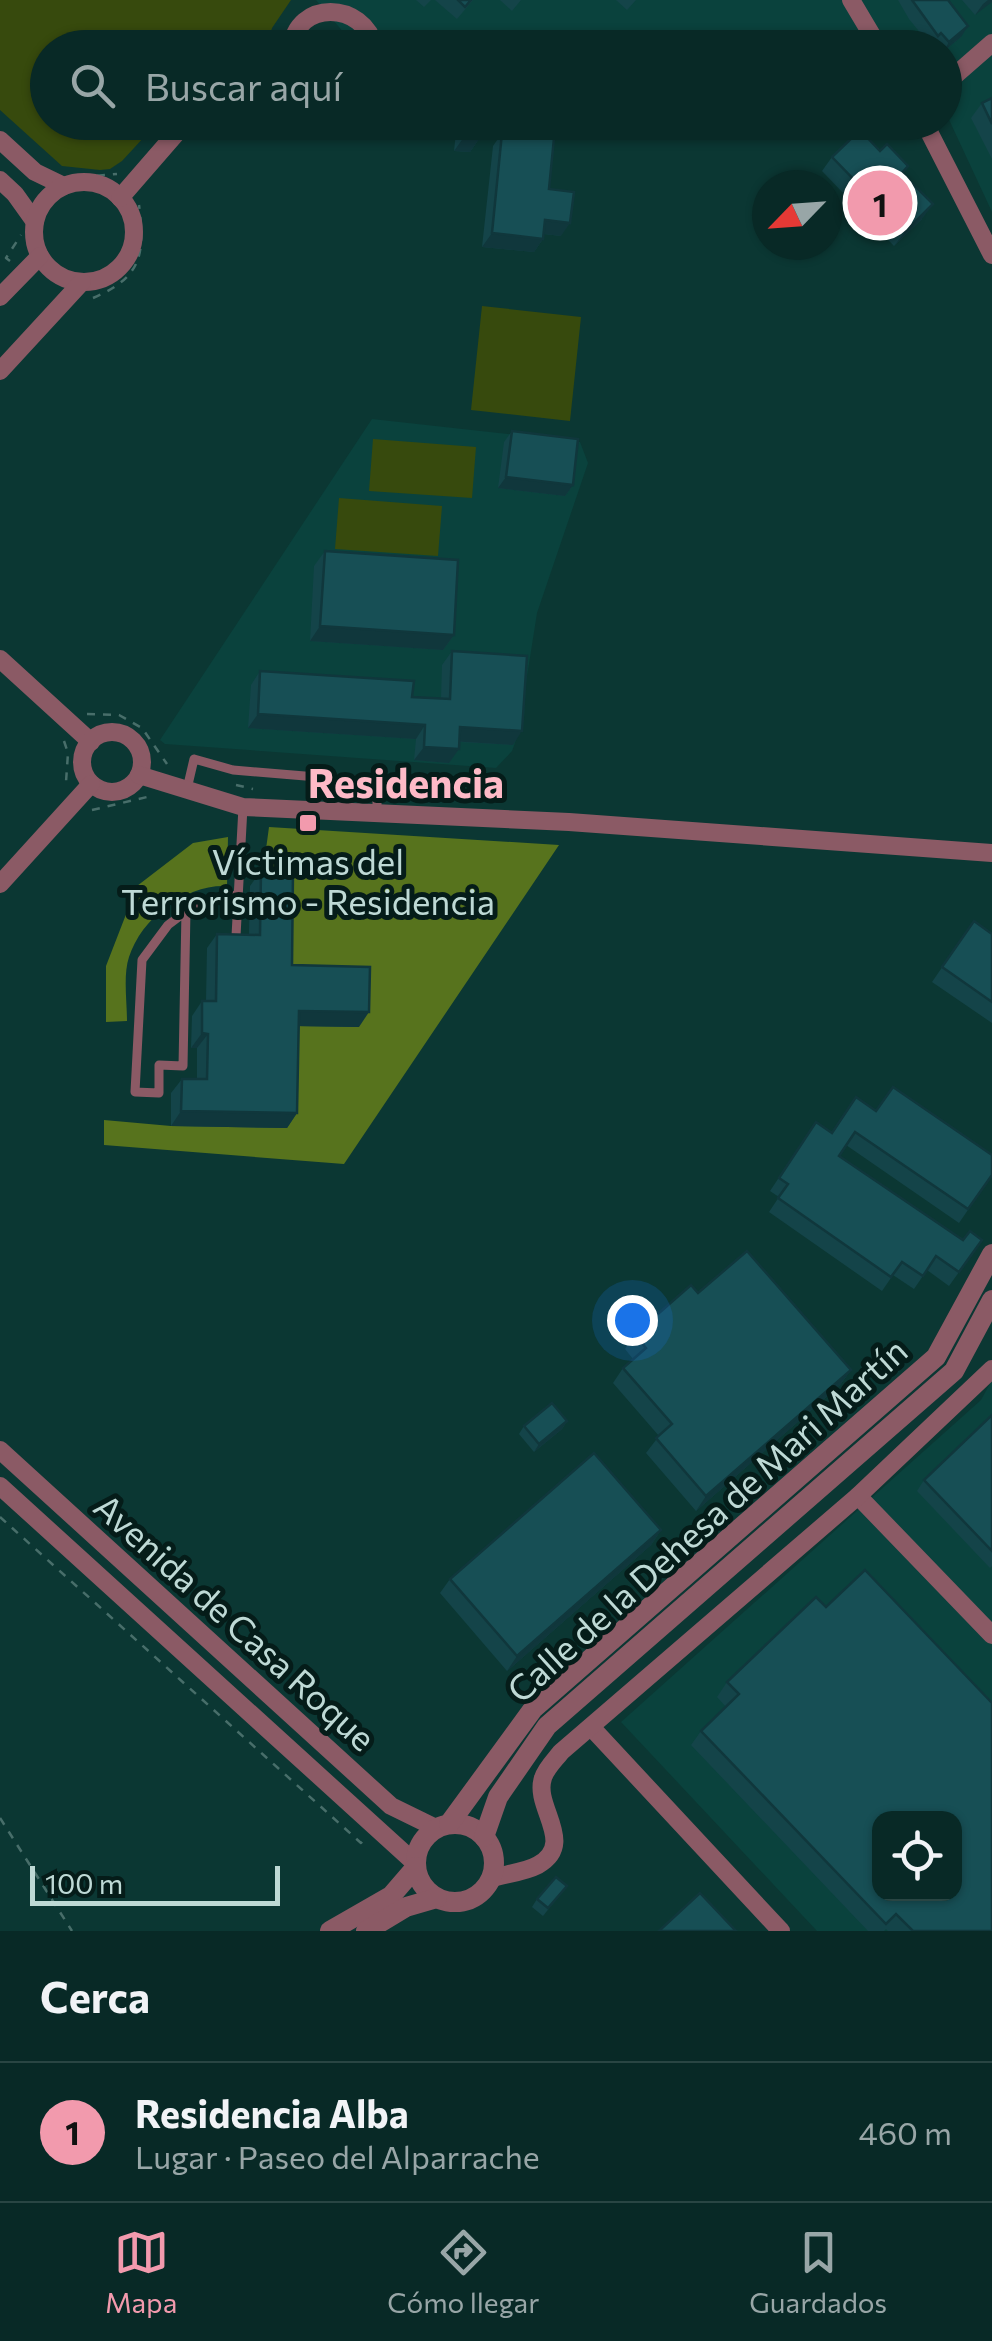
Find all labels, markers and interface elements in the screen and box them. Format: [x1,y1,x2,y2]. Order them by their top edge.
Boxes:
search box [30,30,962,140]
icon: search [65,58,120,113]
text: Buscar aquí [145,62,342,109]
pin: 1 [848,166,912,240]
north arrow [752,170,842,260]
district label: Residencia [308,757,504,806]
marker: Víctimas del Terrorismo - Residencia [297,812,319,834]
place label: Víctimas del Terrorismo - Residencia [121,839,495,922]
your location [607,1295,658,1346]
street label: Calle de la Dehesa de Mari Martín [497,1328,915,1710]
street label: Avenida de Casa Roque [87,1484,385,1758]
map controls [872,1811,962,1901]
button: locate [872,1811,962,1901]
scale bar [30,1861,280,1906]
text: 100 m [45,1866,123,1900]
text: Cerca [40,1970,150,2022]
text: Residencia Alba [135,2089,409,2136]
text: 1 [65,2112,80,2152]
text: 460 m [858,2112,952,2152]
text: Lugar · Paseo del Alparrache [135,2136,540,2176]
tab: Mapa [105,2225,177,2319]
tab: Cómo llegar [387,2225,539,2319]
tab: Guardados [749,2225,887,2319]

